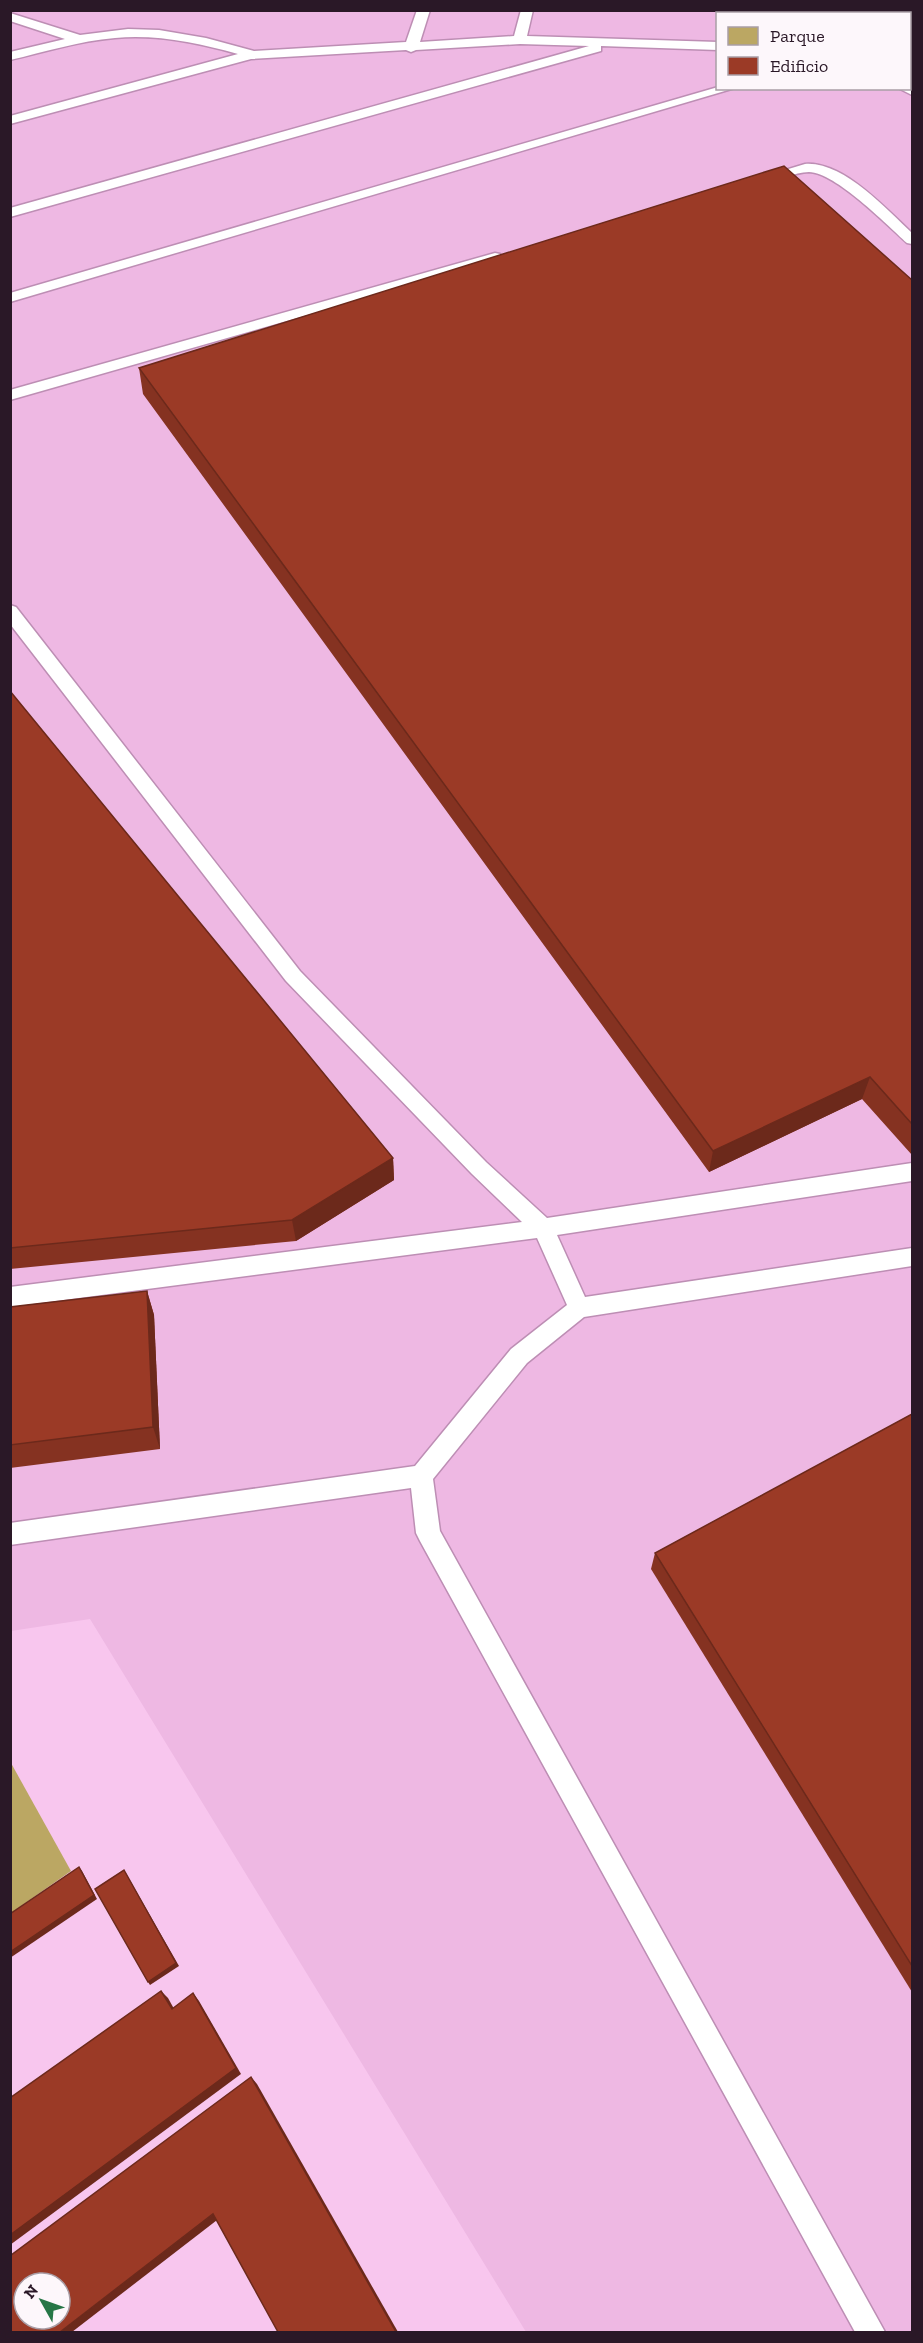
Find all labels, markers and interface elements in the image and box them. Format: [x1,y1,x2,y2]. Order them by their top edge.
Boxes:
legend [716,12,911,90]
text: Parque [770,25,825,47]
text: Edificio [770,55,828,77]
north arrow [12,2271,72,2331]
text: N [20,2281,42,2302]

